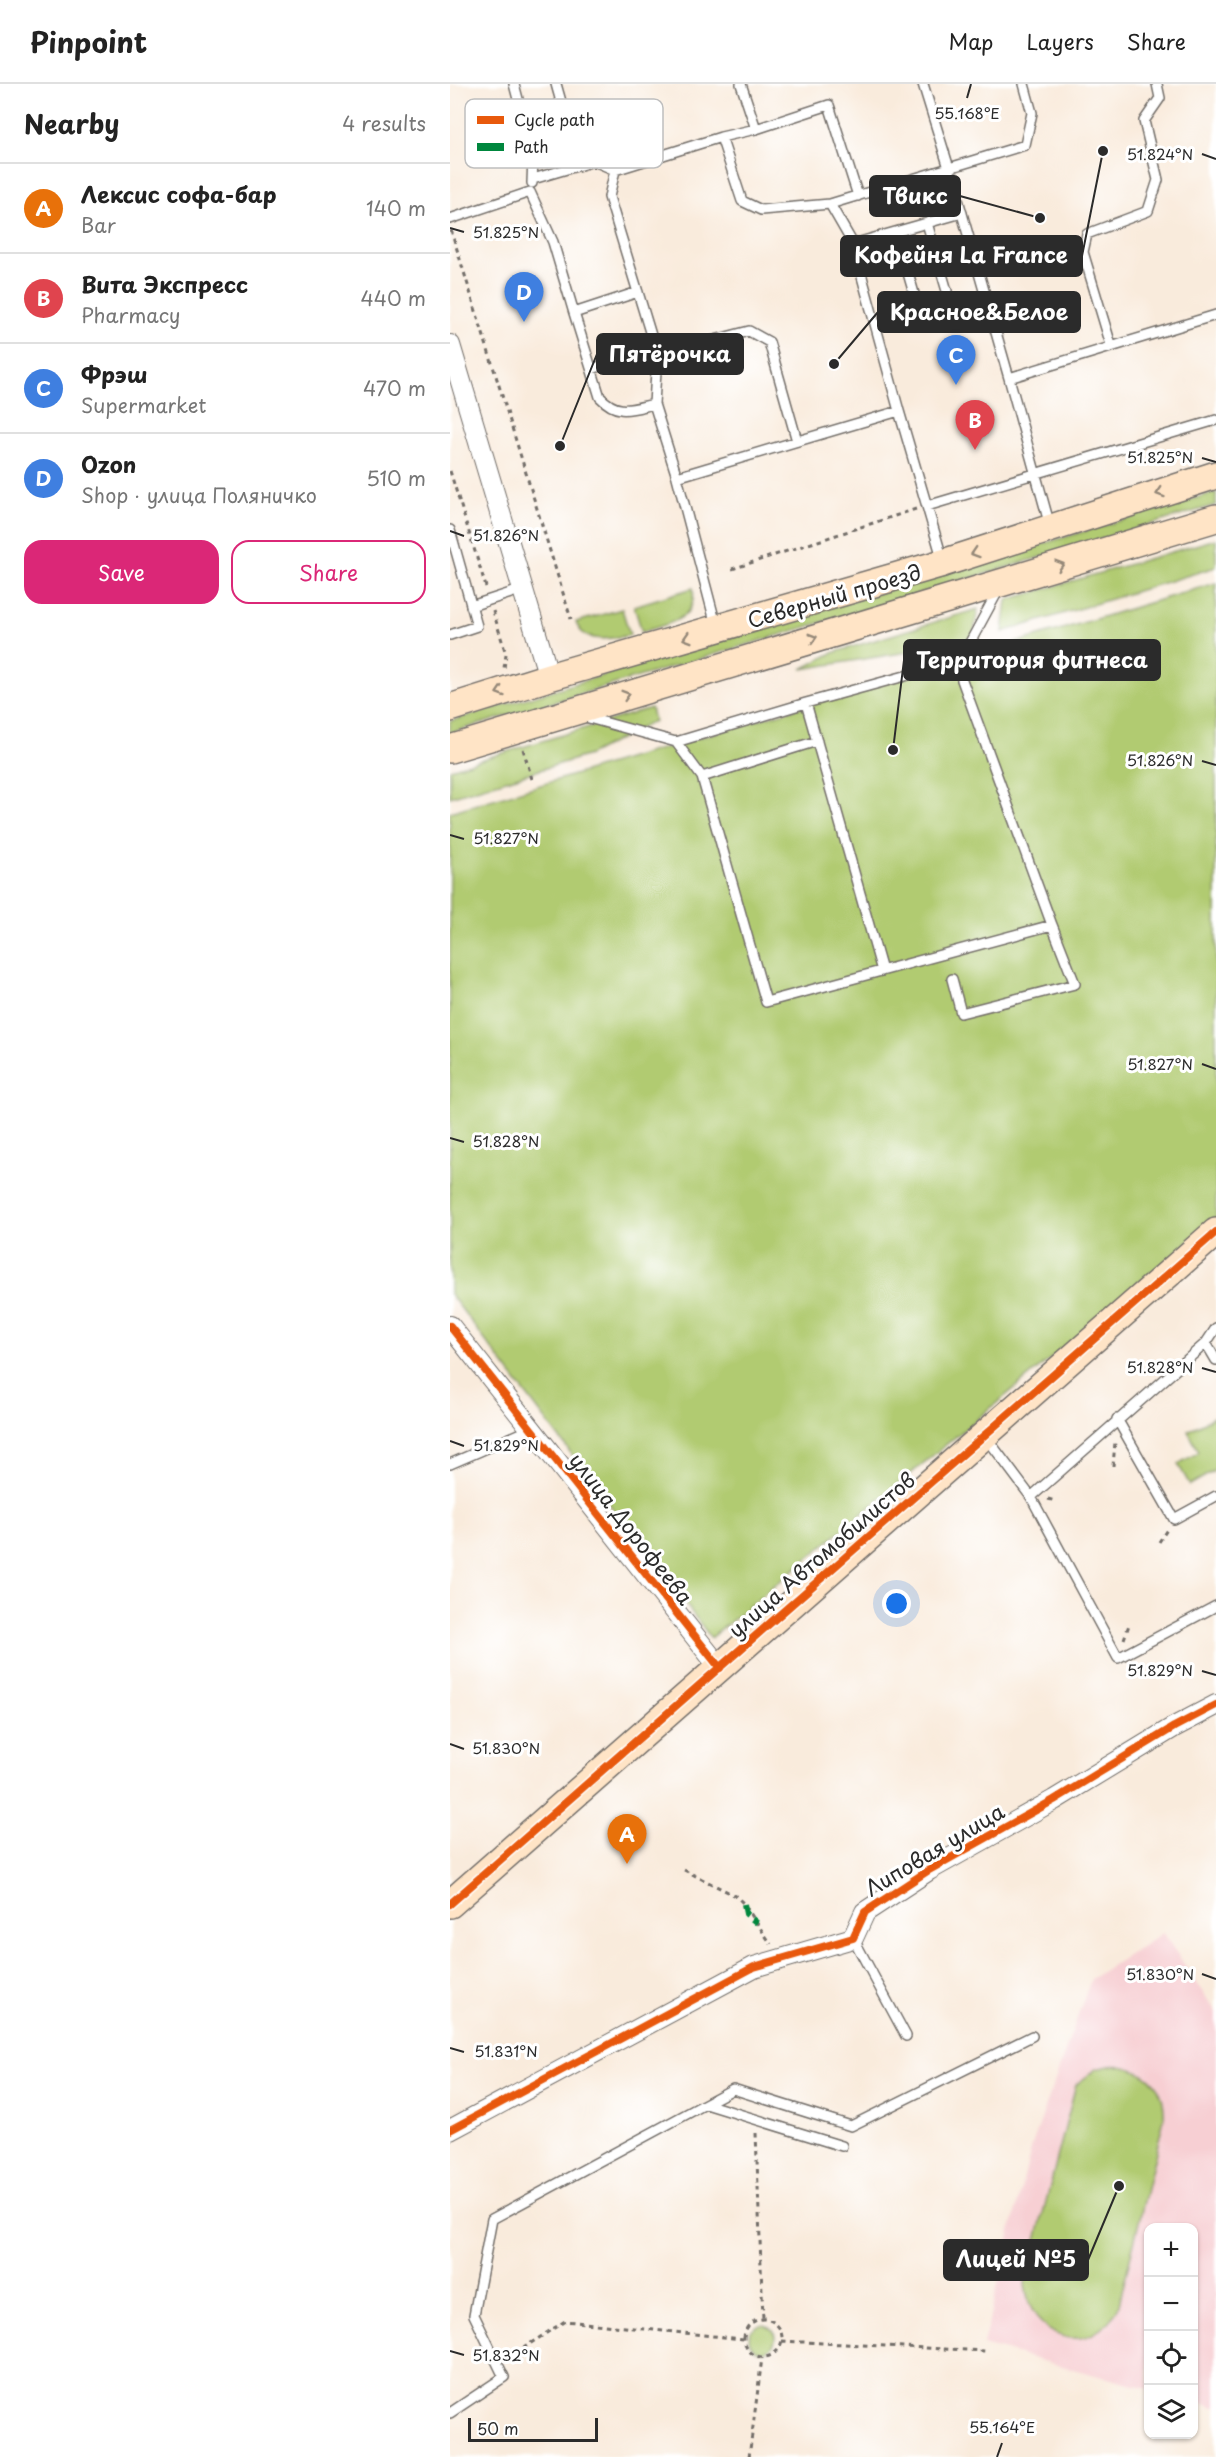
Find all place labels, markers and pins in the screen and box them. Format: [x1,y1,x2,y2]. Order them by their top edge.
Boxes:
callout: Твикс [870,176,960,216]
callout: Кофейня La France [841,236,1082,276]
pin: D [504,272,544,322]
callout: Красное&Белое [878,292,1080,332]
callout: Пятёрочка [597,334,743,374]
pin: C [936,336,976,385]
pin: B [956,400,994,450]
callout: Территория фитнеса [904,640,1160,680]
pin: A [608,1814,646,1864]
callout: Лицей №5 [944,2240,1088,2280]

